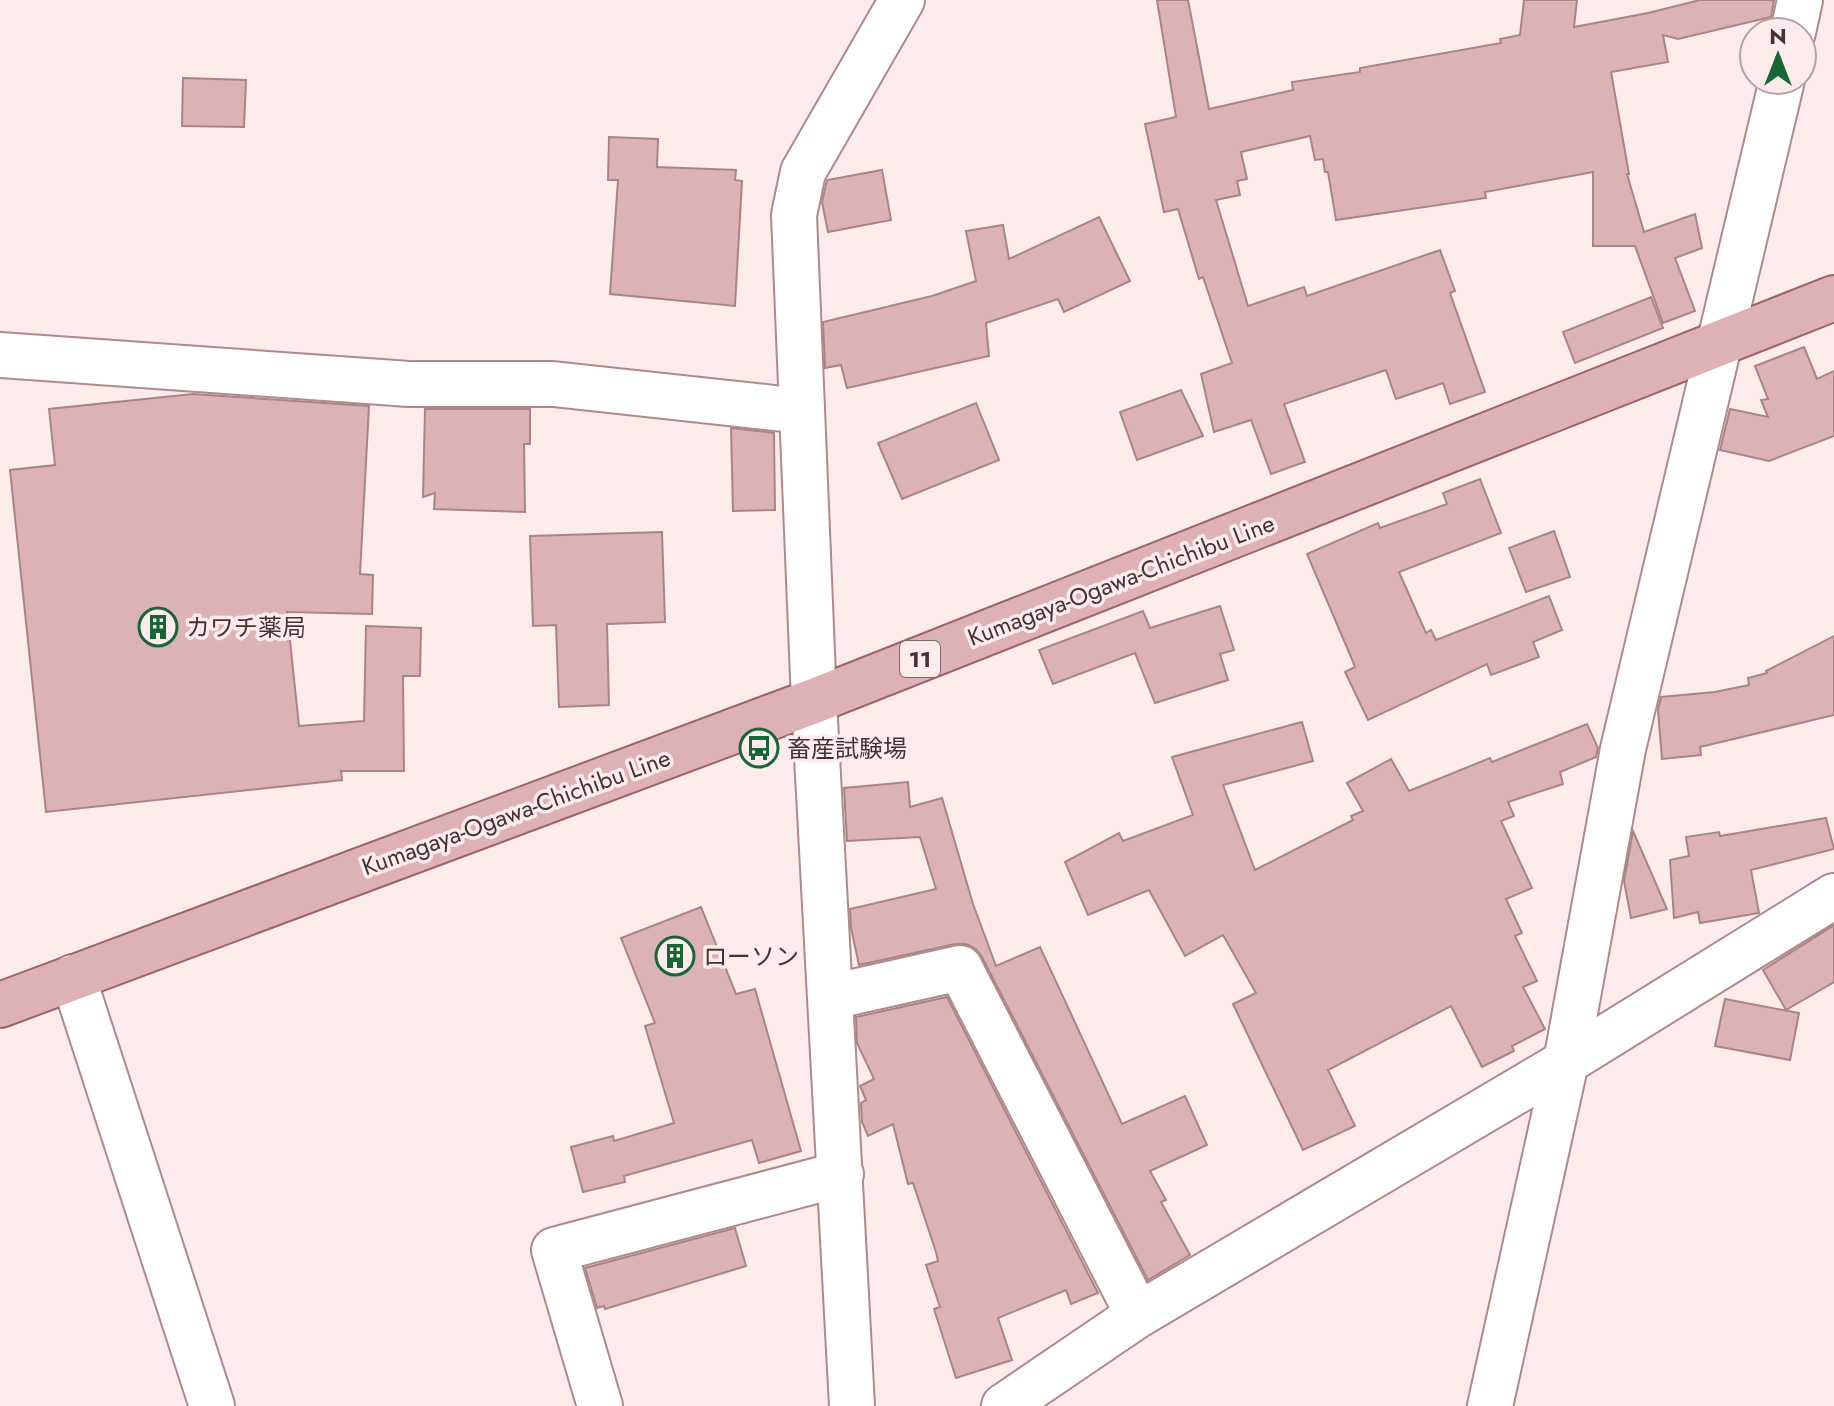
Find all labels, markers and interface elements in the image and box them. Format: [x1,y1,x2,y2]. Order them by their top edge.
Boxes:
north arrow [1738,16,1818,96]
text: N [1769,20,1787,52]
street label: Kumagaya-Ogawa-Chichibu Line [963,505,1279,655]
building icon: カワチ薬局 [137,606,179,648]
place label: カワチ薬局 [186,610,306,645]
road number: 11 [900,641,940,677]
bus stop icon: 畜産試験場 [738,727,780,769]
place label: 畜産試験場 [787,731,907,766]
street label: Kumagaya-Ogawa-Chichibu Line [357,740,675,884]
building icon: ローソン [654,935,696,977]
place label: ローソン [703,939,799,974]

